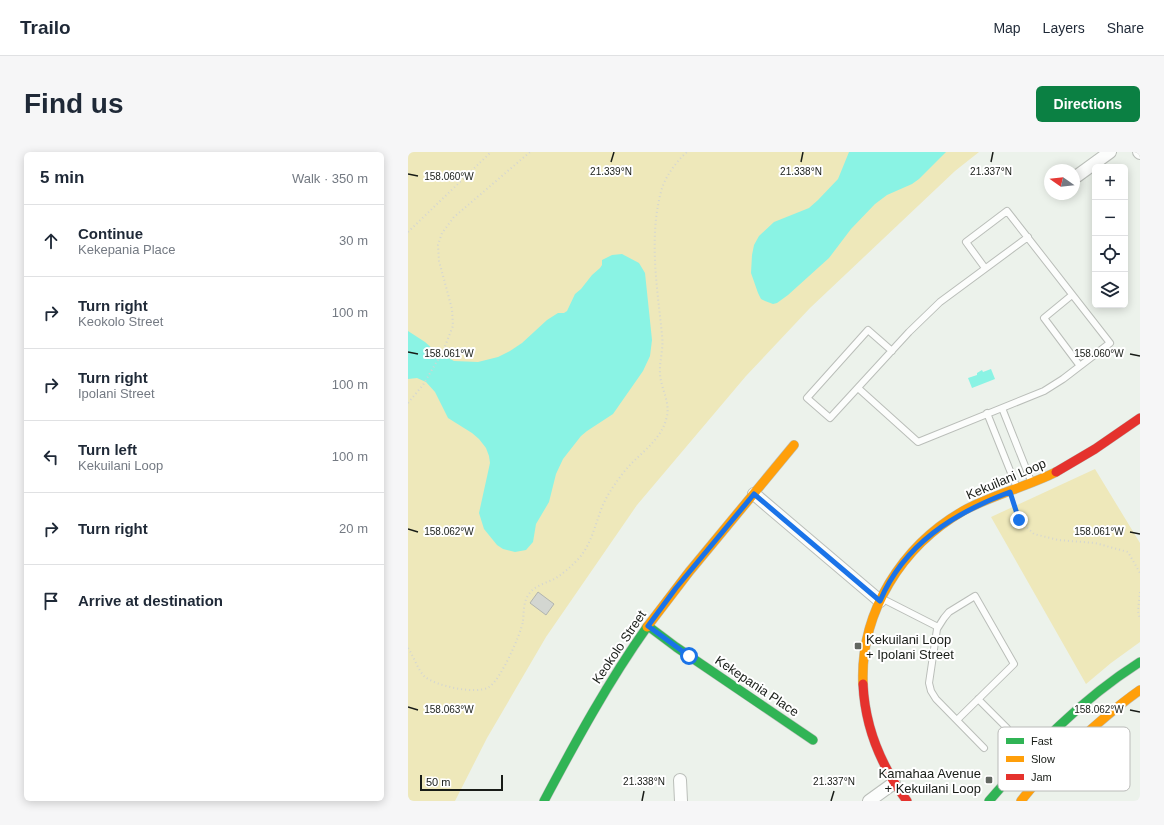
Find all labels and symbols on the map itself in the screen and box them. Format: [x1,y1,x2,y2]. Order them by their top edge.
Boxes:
north arrow [1044,164,1080,200]
text: 21.339°N [590,166,632,177]
text: 21.338°N [780,166,822,177]
text: 21.337°N [970,166,1012,177]
text: 158.060°W [424,171,474,182]
text: 158.061°W [424,348,474,359]
text: 158.060°W [1074,348,1124,359]
street label: Kekuilani Loop [964,455,1048,503]
route end [1010,511,1028,529]
text: 158.062°W [424,526,474,537]
text: 158.061°W [1074,526,1124,537]
street label: Keokolo Street [589,607,649,687]
place label: Kekuilani Loop + Ipolani Street [866,632,954,662]
marker: Kekuilani Loop + Ipolani Street [853,641,863,651]
route start [680,647,698,665]
street label: Kekepania Place [712,652,802,720]
text: 158.063°W [424,704,474,715]
text: 158.062°W [1074,704,1124,715]
legend [998,727,1130,791]
text: Fast [1031,735,1052,747]
text: Slow [1031,753,1055,765]
place label: Kamahaa Avenue + Kekuilani Loop [879,766,981,796]
text: Jam [1031,771,1052,783]
scale bar [420,773,503,792]
marker: Kamahaa Avenue + Kekuilani Loop [984,775,994,785]
text: 21.338°N [623,776,665,787]
text: 21.337°N [813,776,855,787]

